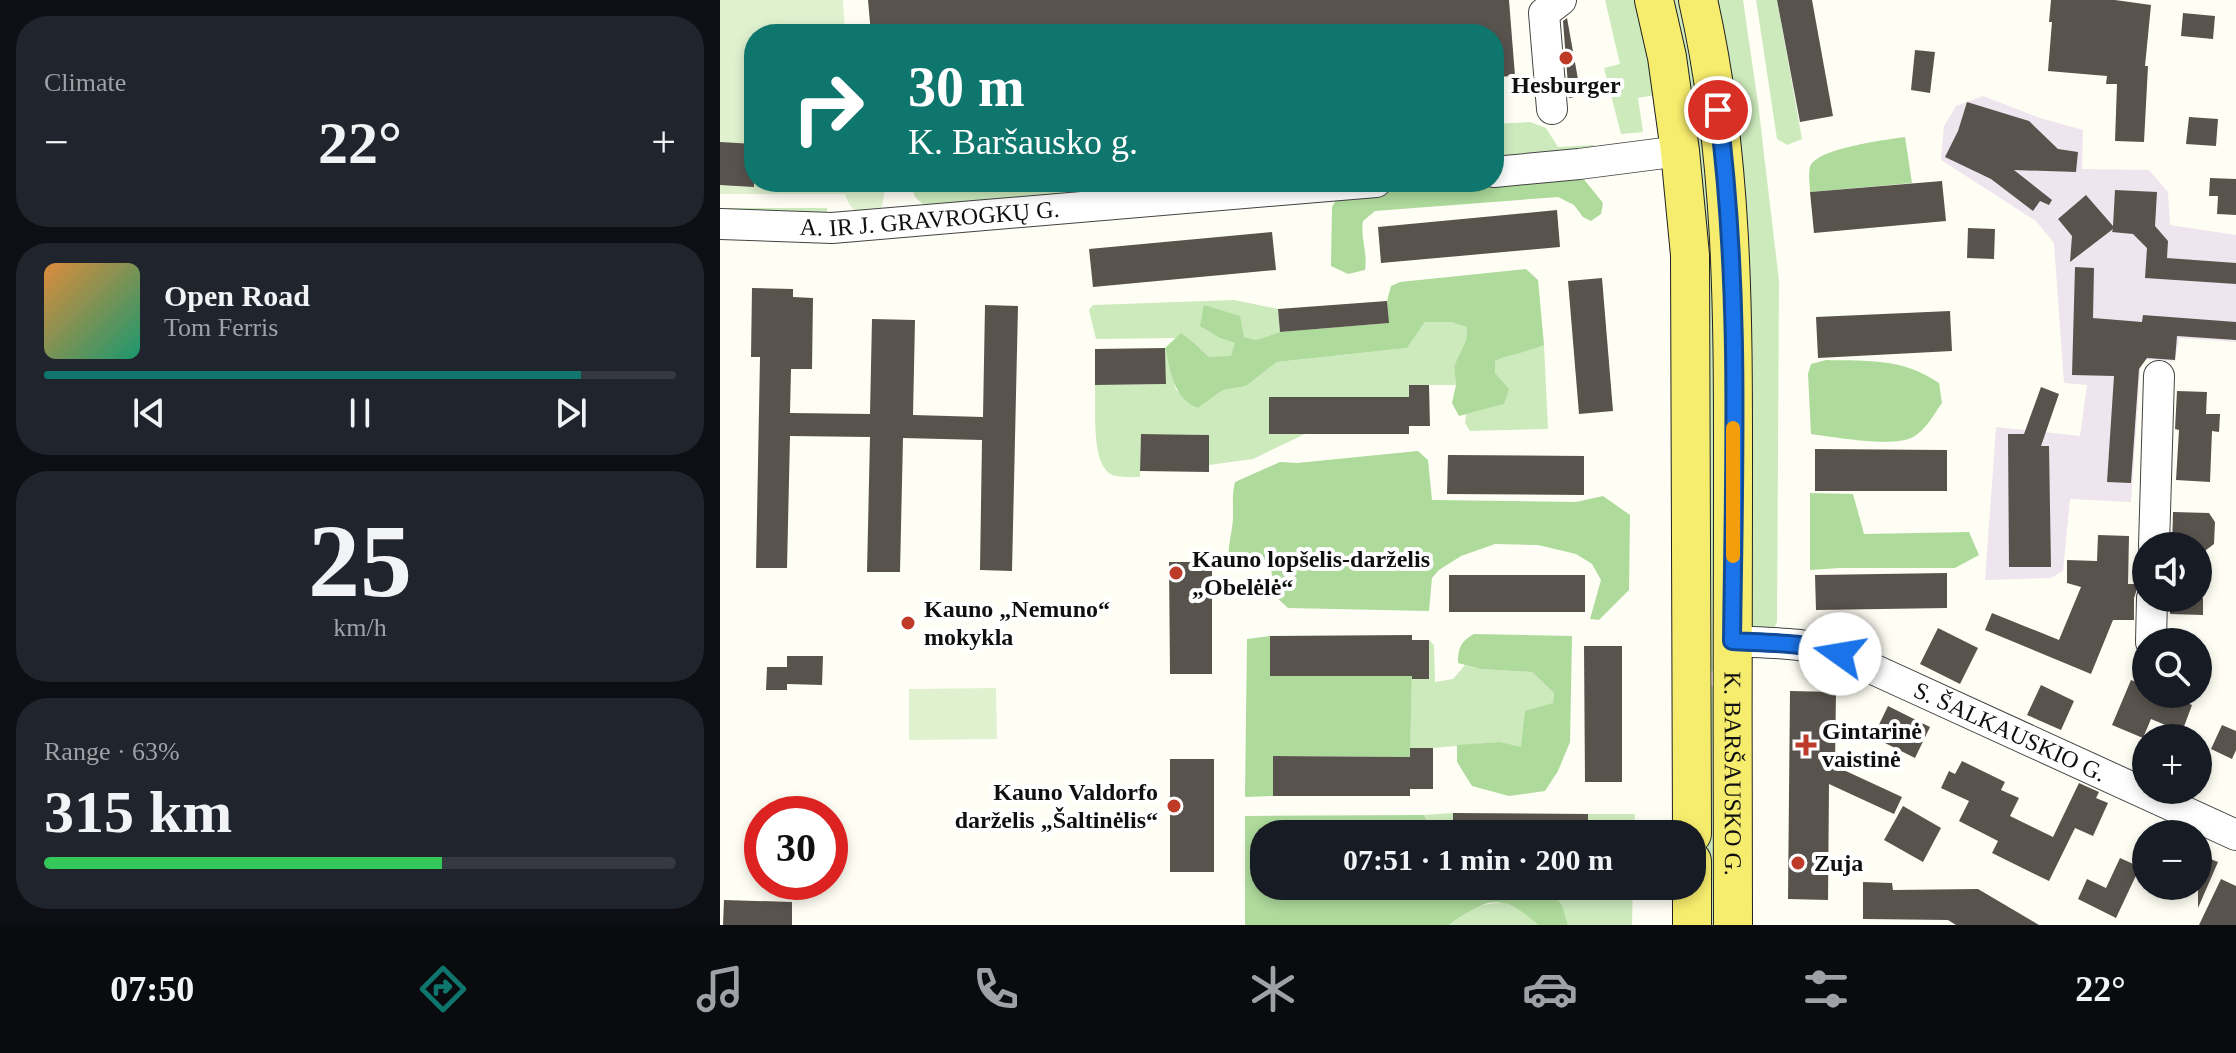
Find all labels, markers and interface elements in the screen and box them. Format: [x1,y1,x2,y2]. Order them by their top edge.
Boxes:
marker: Hesburger [1557,49,1575,67]
icon: right [776,56,880,160]
text: 30 m [908,56,1025,118]
text: Climate [44,68,126,97]
place label: Hesburger [1511,72,1621,98]
pin [1684,76,1752,144]
icon: arrive [1696,88,1740,132]
text: 22° [318,110,402,176]
text: − [44,118,69,167]
text: + [651,118,676,167]
text: K. Baršausko g. [908,122,1138,162]
street label: A. IR J. GRAVROGKŲ G. [799,196,1060,241]
text: Open Road [164,279,310,312]
text: Tom Ferris [164,313,278,342]
icon: previous [127,391,171,435]
icon: pause [338,391,382,435]
icon: next [549,391,593,435]
text: 25 [308,503,412,618]
map controls [2132,532,2212,900]
button: sound [2132,532,2212,612]
place label: Kauno lopšelis-darželis „Obelėlė“ [1192,546,1430,600]
marker: Kauno lopšelis-darželis „Obelėlė“ [1167,564,1185,582]
place label: Kauno „Nemuno“ mokykla [924,596,1110,650]
position arrow [1798,612,1882,696]
text: km/h [333,613,387,642]
marker: Kauno „Nemuno“ mokykla [899,614,917,632]
button: search [2132,628,2212,708]
street label: K. BARŠAUSKO G. [1720,672,1746,876]
street label: S. ŠALKAUSKIO G. [1910,677,2110,787]
place label: Gintarinė vaistinė [1822,718,1922,772]
button: + [2132,724,2212,804]
marker: Gintarinė vaistinė [1797,736,1815,754]
text: Range · 63% [44,737,180,766]
text: 315 km [44,779,232,845]
place label: Kauno Valdorfo darželis „Šaltinėlis“ [955,779,1158,833]
speed limit sign: 30 [744,796,848,900]
marker: Kauno Valdorfo darželis „Šaltinėlis“ [1165,797,1183,815]
button: − [2132,820,2212,900]
text: 07:51 · 1 min · 200 m [1343,843,1613,876]
place label: Zuja [1814,850,1863,876]
marker: Zuja [1789,854,1807,872]
icon: directions [415,961,471,1017]
icon: music [692,961,748,1017]
icon: phone [968,961,1024,1017]
icon: climate [1245,961,1301,1017]
icon: car [1522,961,1578,1017]
icon: filters [1798,961,1854,1017]
text: 07:50 [110,969,194,1009]
text: 22° [2075,969,2126,1009]

